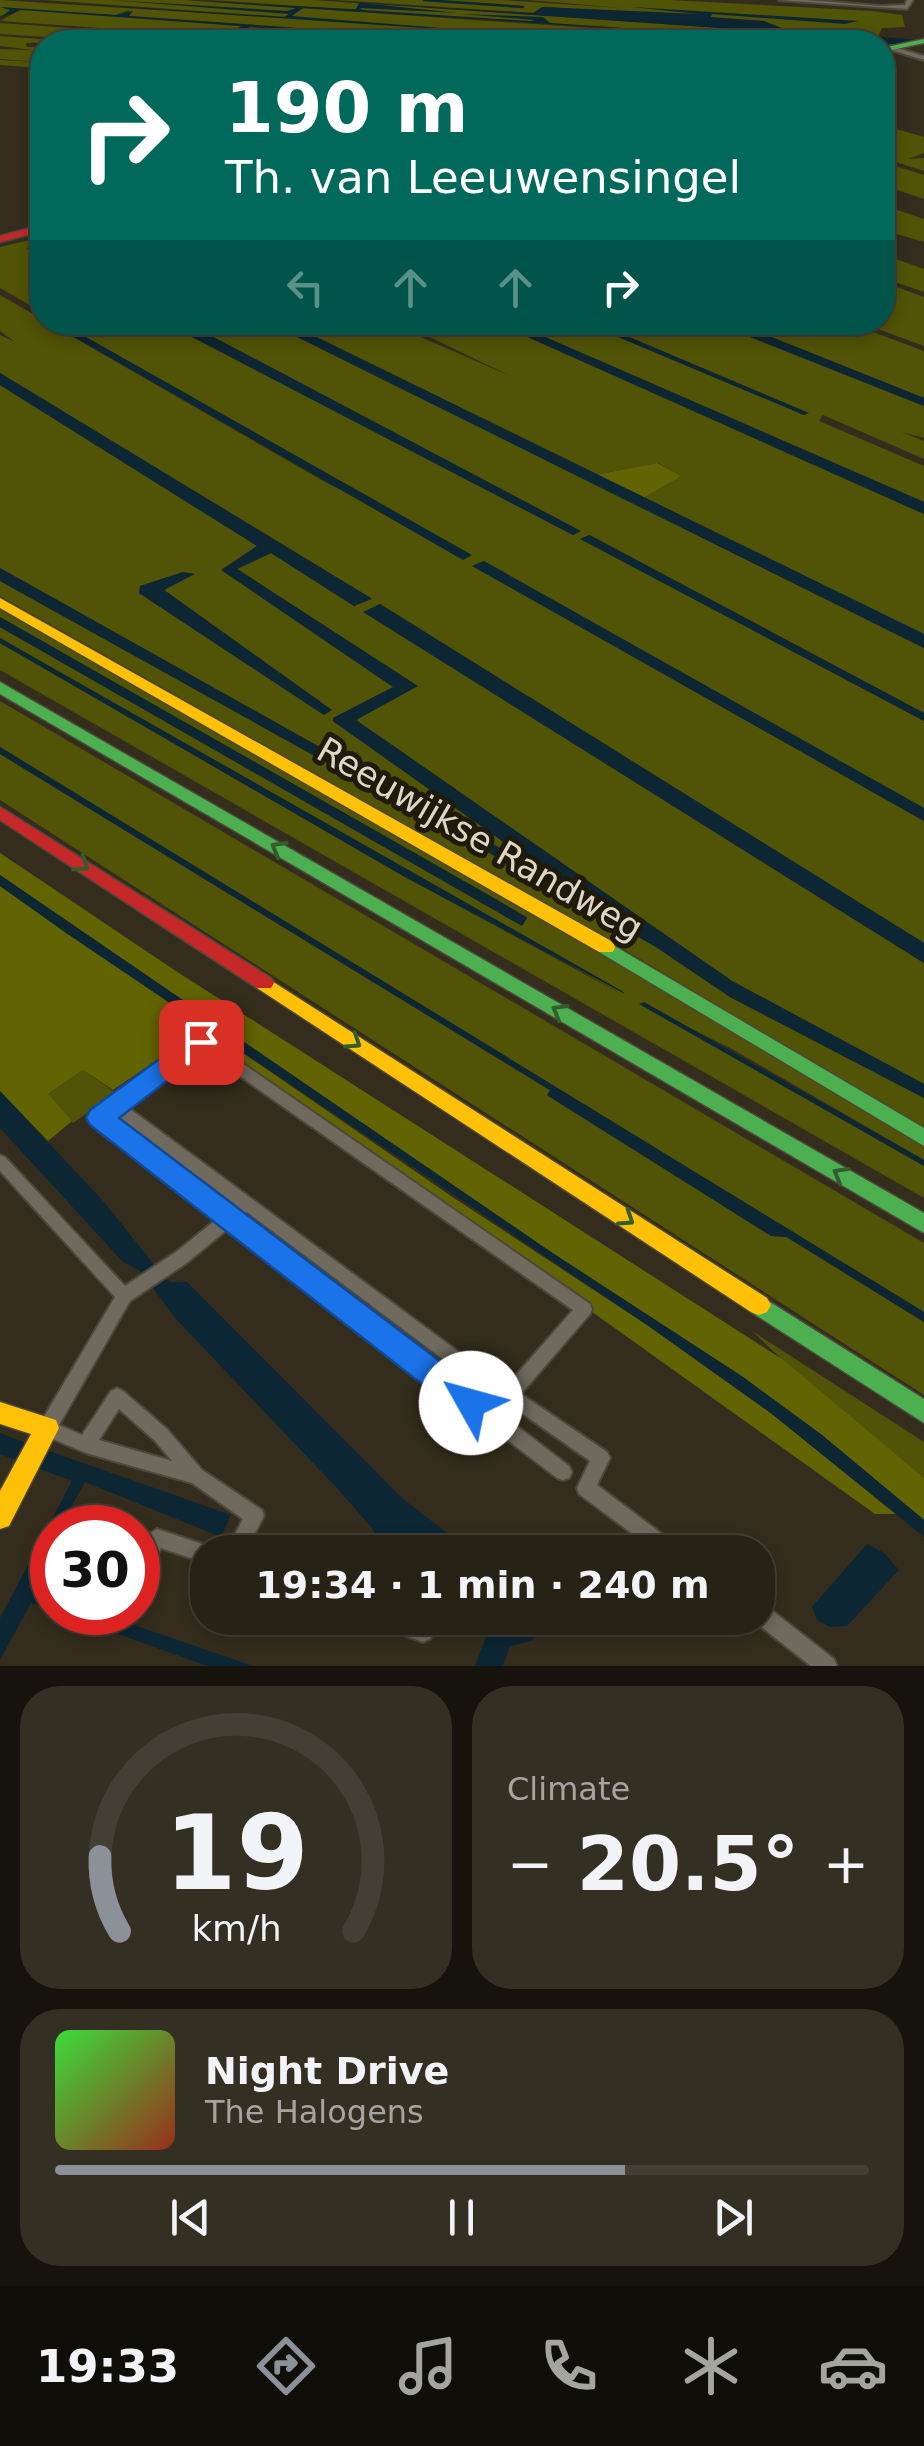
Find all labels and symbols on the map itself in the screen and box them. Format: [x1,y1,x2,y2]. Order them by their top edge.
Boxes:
street label: Reeuwijkse Randweg [310,729,650,949]
one-way arrow [270,841,288,861]
one-way arrow [71,852,89,871]
pin [159,1000,244,1085]
one-way arrow [552,1004,570,1023]
one-way arrow [344,1029,362,1048]
one-way arrow [833,1167,851,1187]
one-way arrow [616,1206,634,1225]
position arrow [419,1351,523,1455]
speed limit sign: 30 [30,1505,160,1635]

